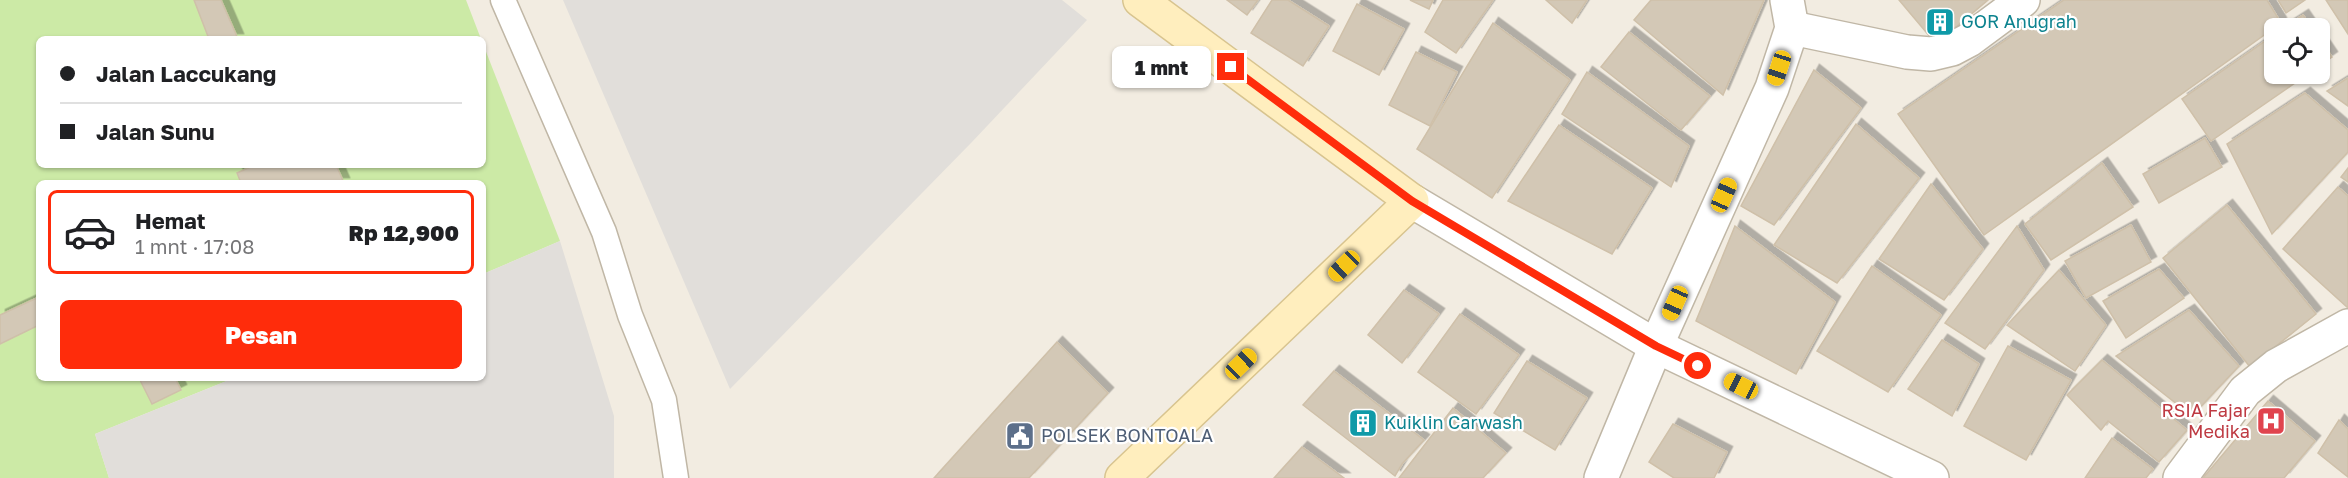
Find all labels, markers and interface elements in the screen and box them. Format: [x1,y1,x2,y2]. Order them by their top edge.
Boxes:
building icon: GOR Anugrah [1924,6,1956,38]
place label: GOR Anugrah [1961,10,2077,32]
map controls [2264,18,2330,84]
button: locate [2264,18,2330,84]
callout: 1 mnt [1111,46,1210,88]
car [1765,48,1793,88]
route end [1217,53,1244,80]
text: 1 mnt [1135,55,1188,79]
text: Jalan Laccukang [96,60,276,87]
text: Jalan Sunu [96,118,214,145]
car [1708,175,1740,215]
icon: car [63,205,117,259]
text: Hemat [135,207,206,234]
text: Rp 12,900 [349,219,459,246]
text: 1 mnt · 17:08 [135,234,254,258]
car [1325,247,1363,285]
car [1659,283,1691,323]
button: Pesan [60,300,462,369]
car [1222,345,1260,383]
route start [1684,352,1711,379]
car [1721,370,1761,402]
place label: RSIA Fajar Medika [2161,399,2250,442]
hospital icon: RSIA Fajar Medika [2255,405,2287,437]
building icon: Kuiklin Carwash [1347,407,1379,439]
place label: Kuiklin Carwash [1384,411,1523,433]
public building icon: POLSEK BONTOALA [1004,420,1036,452]
place label: POLSEK BONTOALA [1041,424,1213,446]

